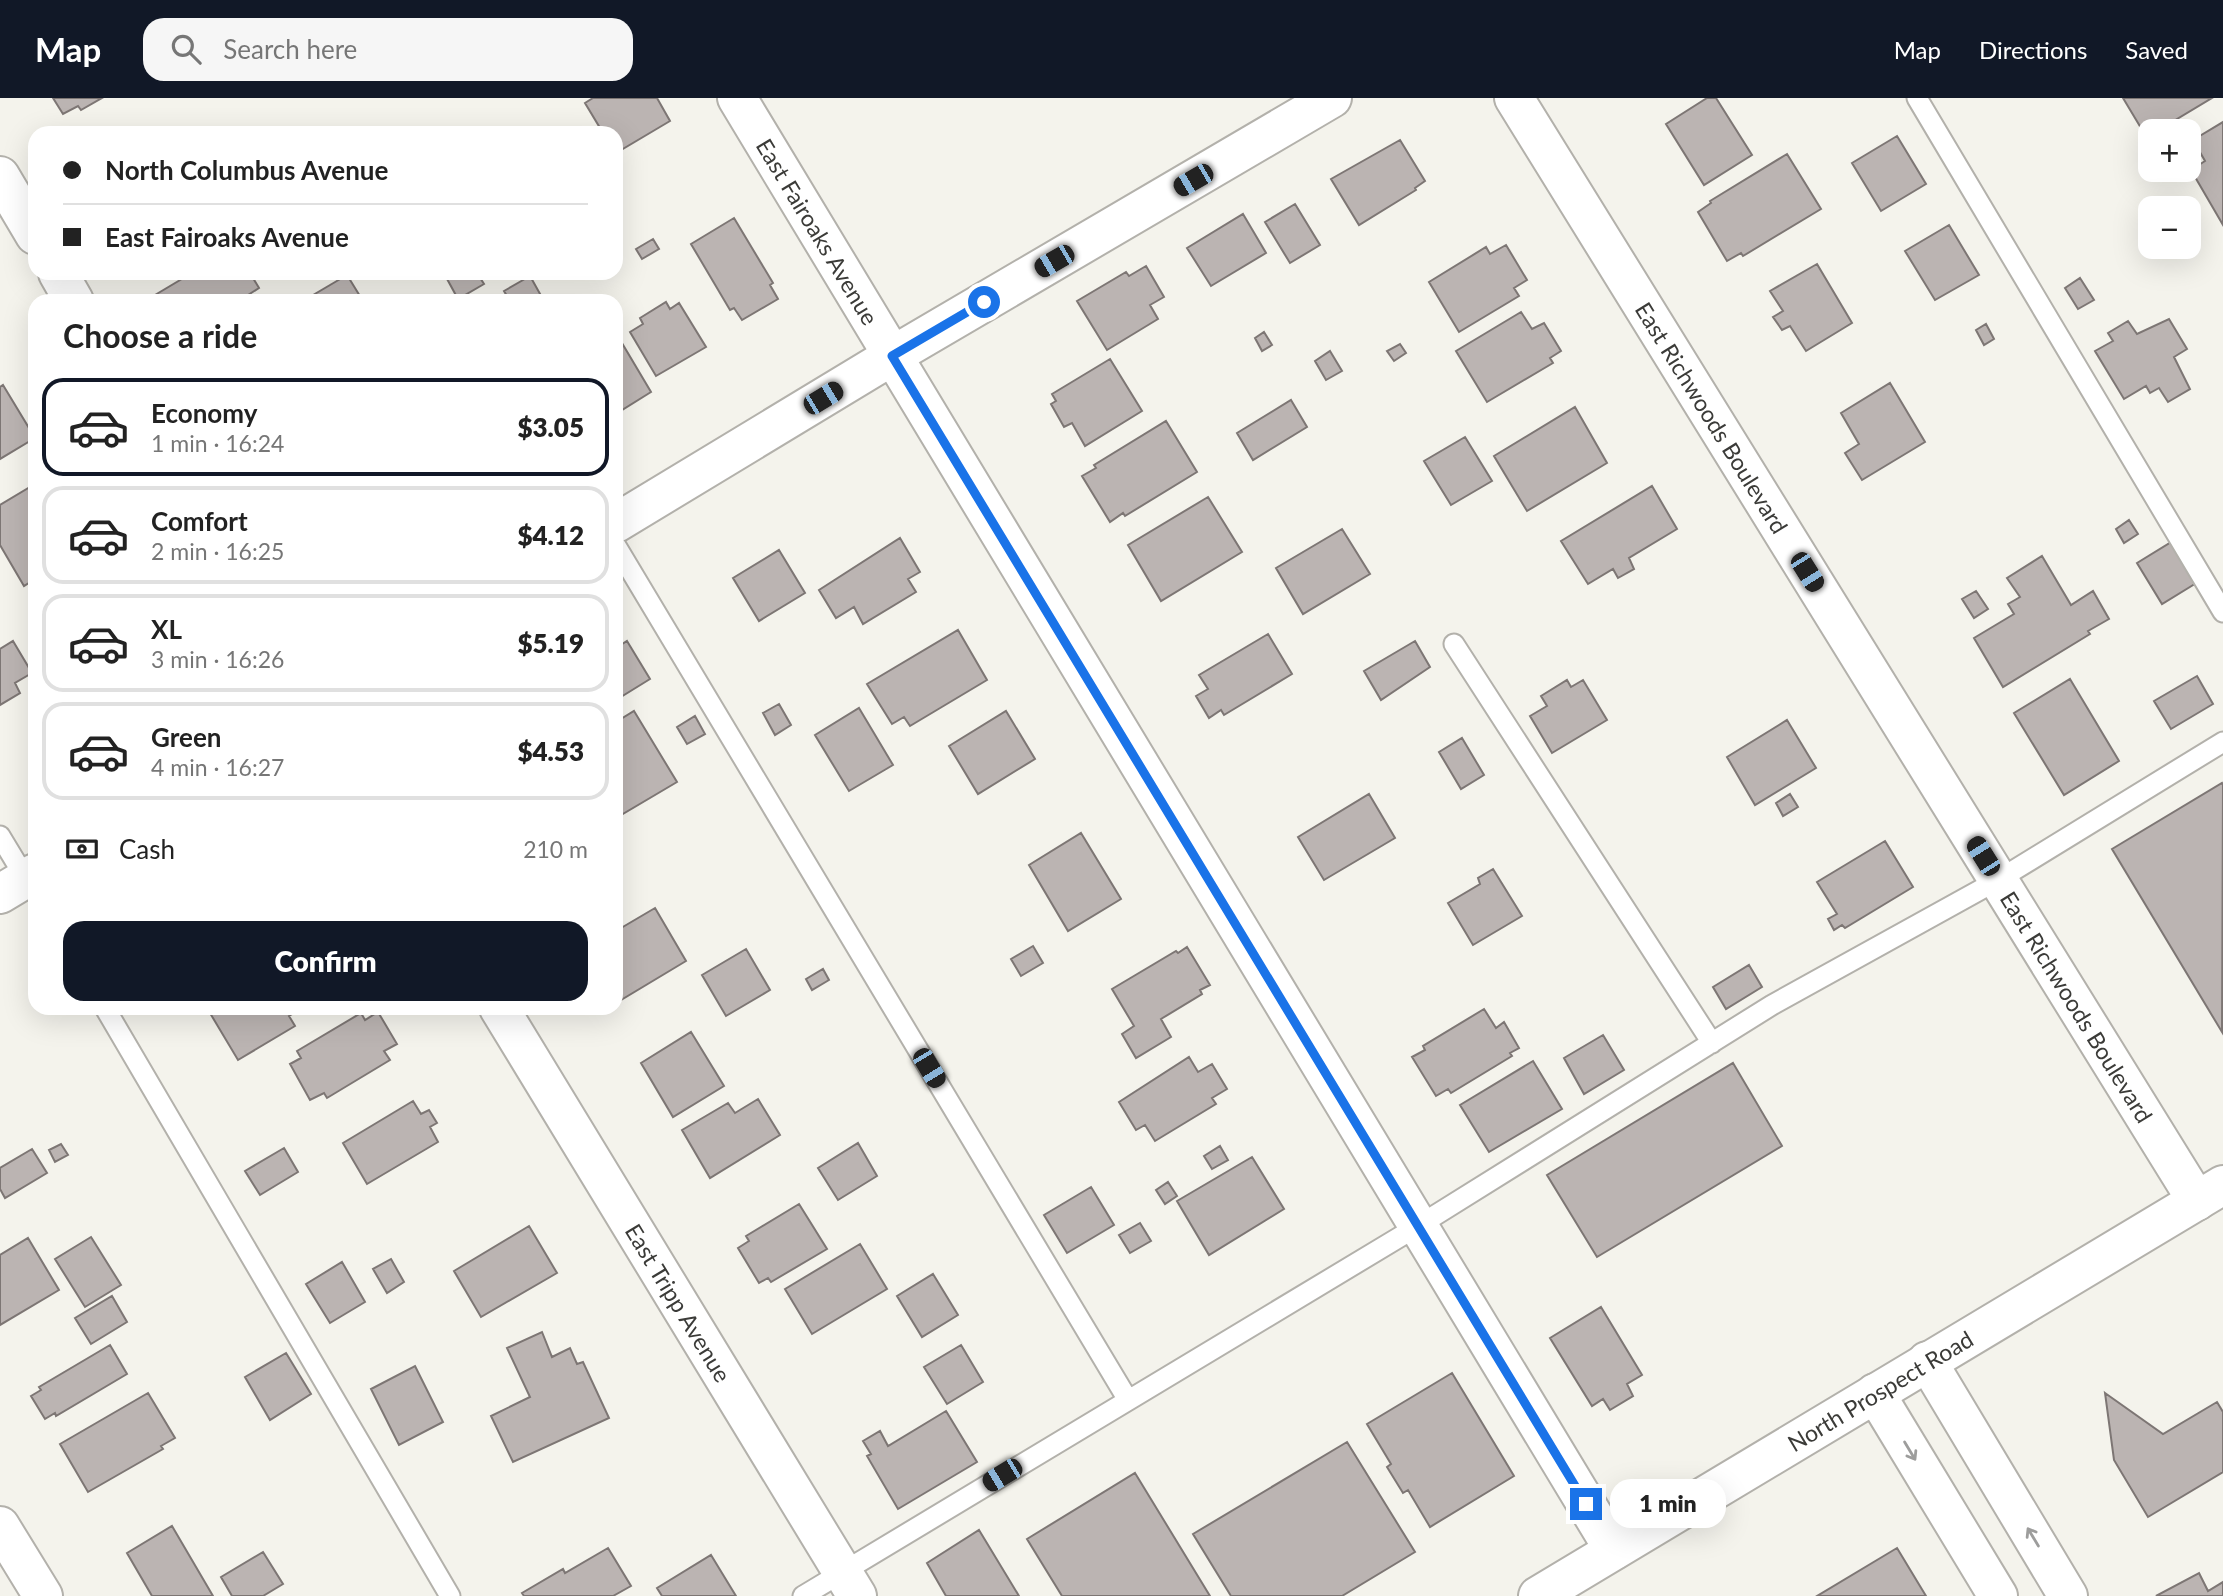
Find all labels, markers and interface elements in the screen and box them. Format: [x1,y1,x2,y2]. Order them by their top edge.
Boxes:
search box [143,18,633,81]
text: Map [35,29,101,69]
icon: search [167,30,205,68]
text: Search here [223,33,357,65]
text: Map [1894,35,1941,64]
text: Directions [1979,35,2087,64]
text: Saved [2125,35,2188,64]
map controls [2138,119,2201,259]
button: + [2138,119,2201,182]
street label: East Fairoaks Avenue [751,133,885,330]
text: North Columbus Avenue [105,154,388,186]
car [1170,160,1217,200]
button: − [2138,196,2201,259]
text: East Fairoaks Avenue [105,221,349,253]
car [1031,241,1078,281]
route start [968,286,1000,318]
street label: East Richwoods Boulevard [1630,297,1794,538]
text: Choose a ride [63,316,257,355]
car [800,378,847,418]
icon: car [67,396,130,459]
text: Economy [151,397,257,429]
text: $3.05 [517,411,584,443]
text: 1 min · 16:24 [151,429,284,457]
icon: car [67,504,130,567]
text: Comfort [151,505,248,537]
text: $4.12 [517,519,584,551]
text: 2 min · 16:25 [151,537,284,565]
car [1787,549,1828,595]
icon: car [67,612,130,675]
text: XL [151,613,182,645]
text: $5.19 [517,627,584,659]
text: 3 min · 16:26 [151,645,284,673]
icon: car [67,720,130,783]
text: Green [151,721,221,753]
text: $4.53 [517,735,584,767]
text: 4 min · 16:27 [151,753,284,781]
icon: cash [63,830,101,868]
text: Cash [119,833,175,865]
car [1963,833,2004,879]
text: 210 m [523,835,588,863]
street label: East Richwoods Boulevard [1995,886,2159,1128]
button: Confirm [63,921,588,1001]
car [910,1045,949,1091]
street label: East Tripp Avenue [620,1218,737,1387]
street label: North Prospect Road [1782,1324,1978,1457]
one-way arrow [1903,1441,1917,1461]
car [979,1455,1026,1495]
callout: 1 min [1610,1480,1726,1528]
route end [1570,1488,1602,1520]
text: 1 min [1639,1489,1697,1517]
one-way arrow [2025,1528,2039,1548]

